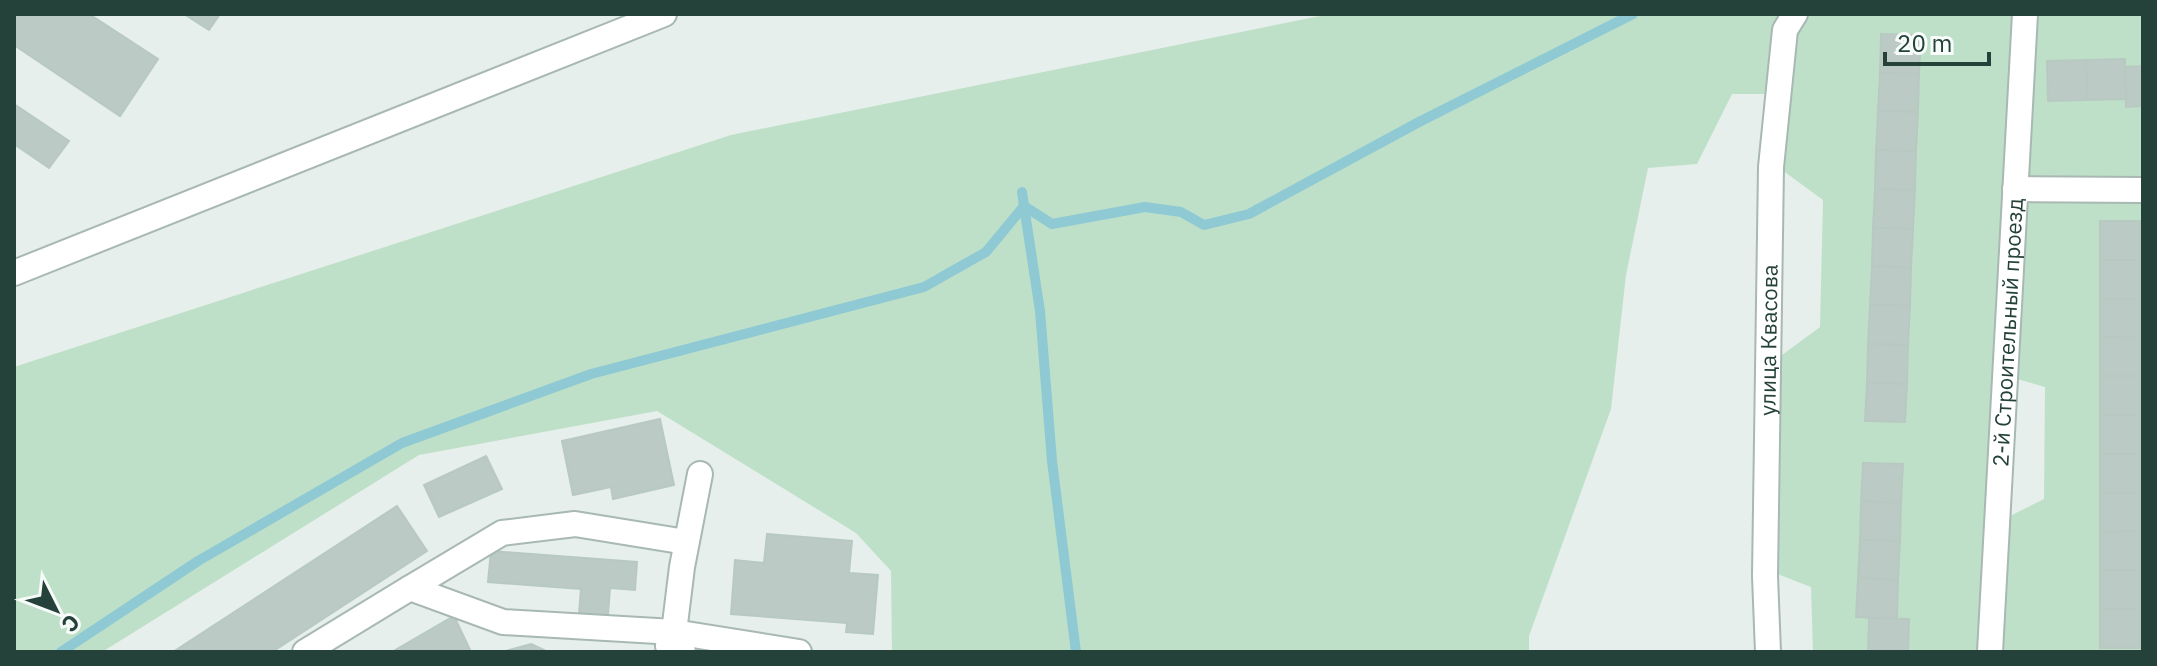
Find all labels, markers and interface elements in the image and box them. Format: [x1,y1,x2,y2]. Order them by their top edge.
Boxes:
scale bar [1885,16,1989,66]
text: 20 m [1897,27,1952,59]
street label: 2-й Строительный проезд [1985,197,2029,468]
street label: улица Квасова [1752,264,1784,416]
north arrow [16,570,96,650]
text: С [56,609,87,639]

